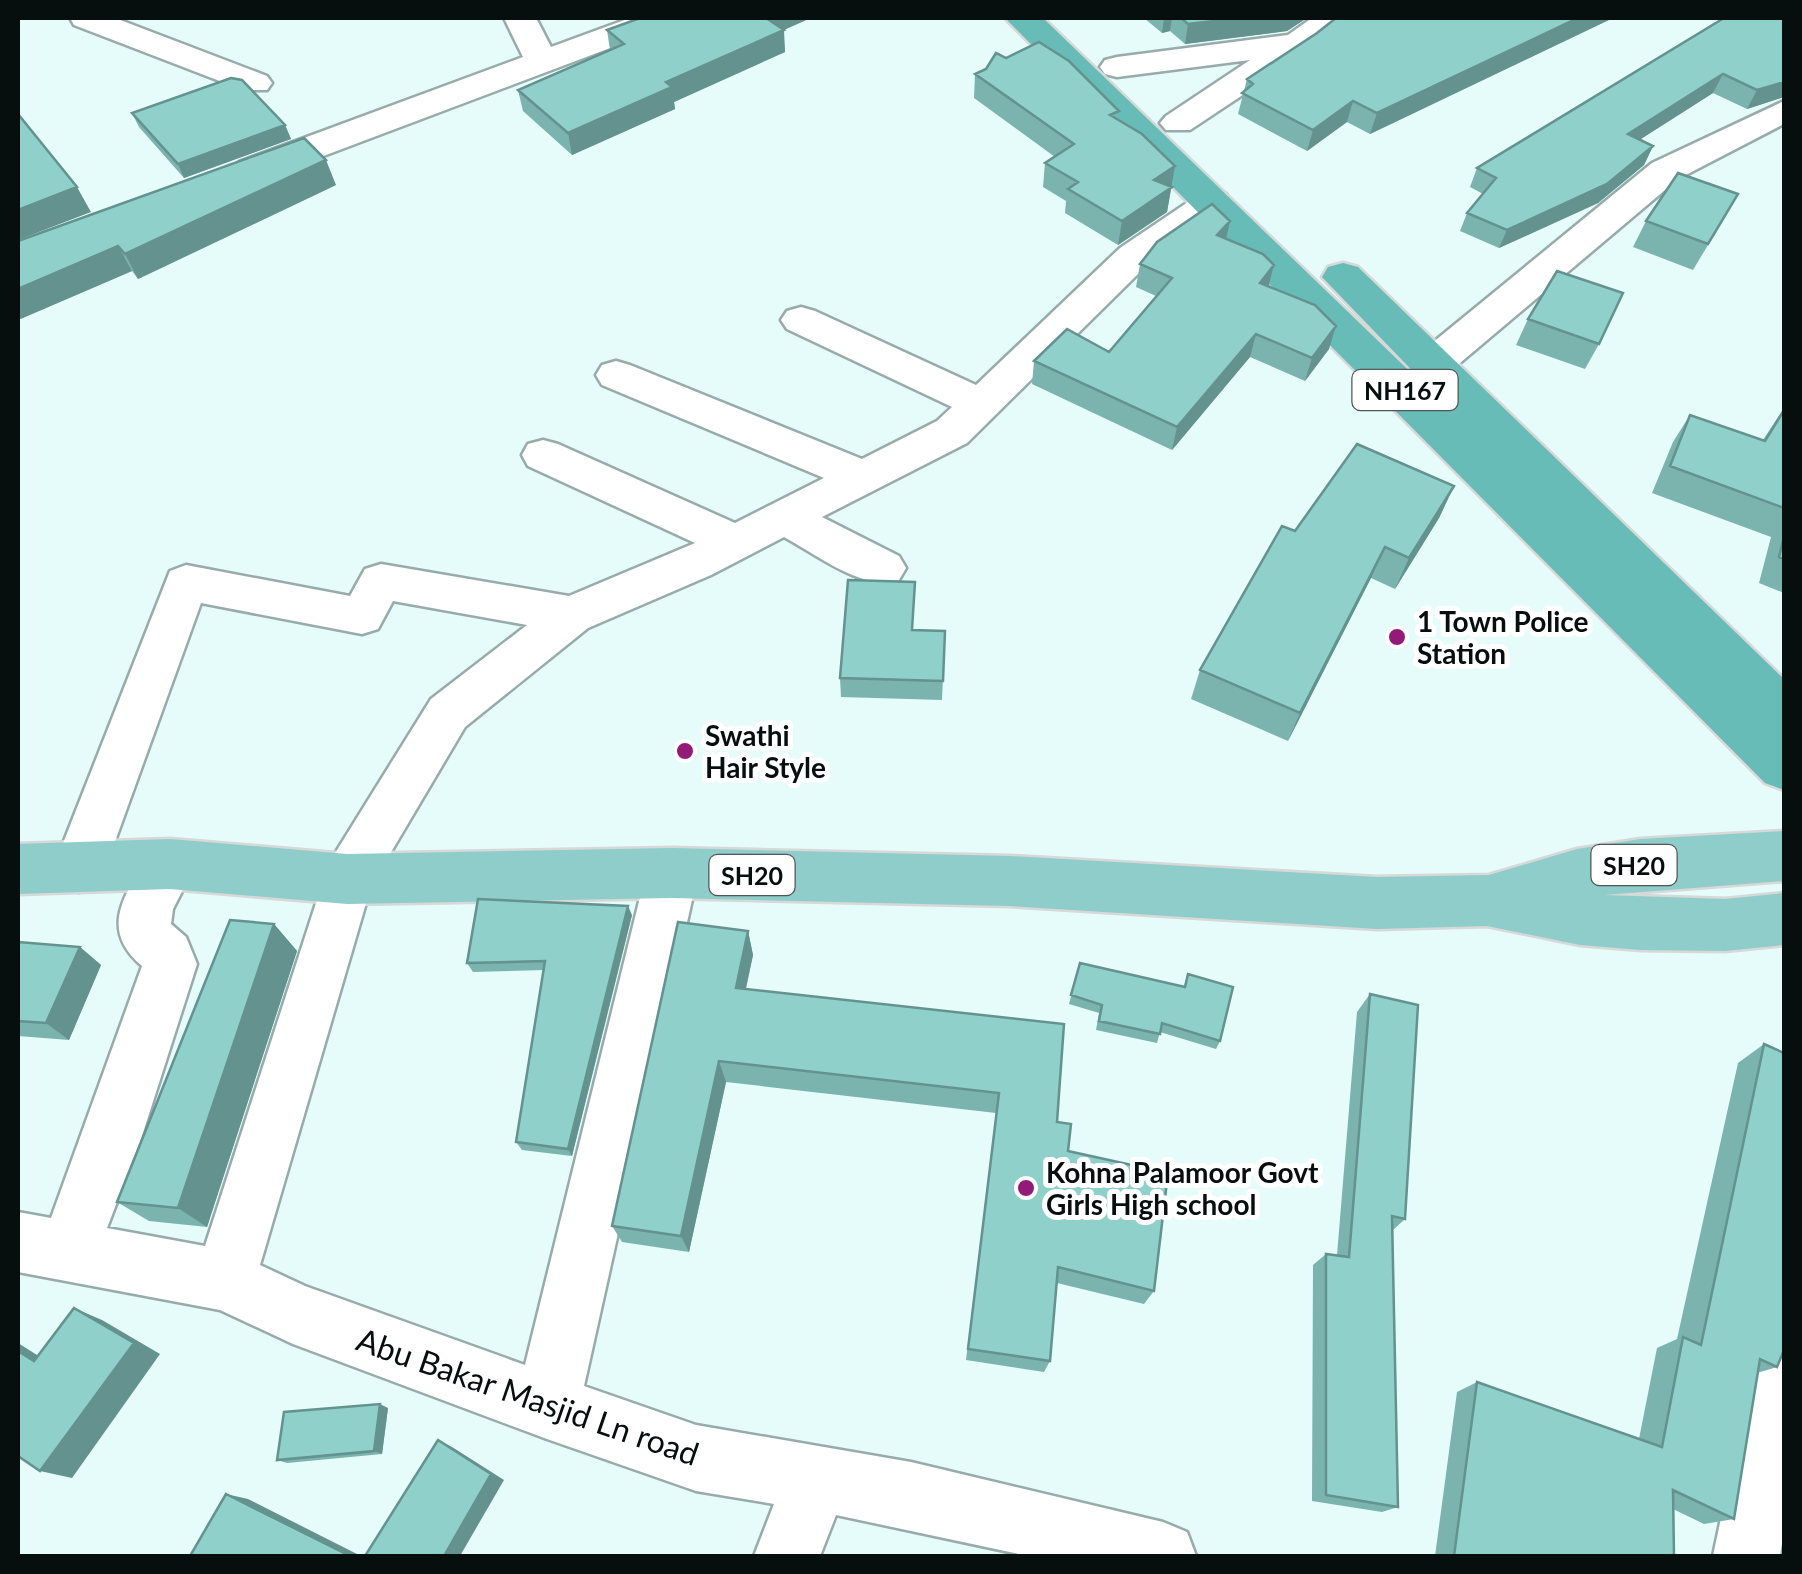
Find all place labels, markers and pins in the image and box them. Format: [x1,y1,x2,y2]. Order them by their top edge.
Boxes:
place label: 1 Town Police Station [1417,604,1589,670]
marker: 1 Town Police Station [1386,626,1408,648]
place label: Swathi Hair Style [705,718,826,784]
marker: Swathi Hair Style [674,740,696,762]
place label: Kohna Palamoor Govt Girls High school [1046,1155,1319,1221]
marker: Kohna Palamoor Govt Girls High school [1015,1177,1037,1199]

